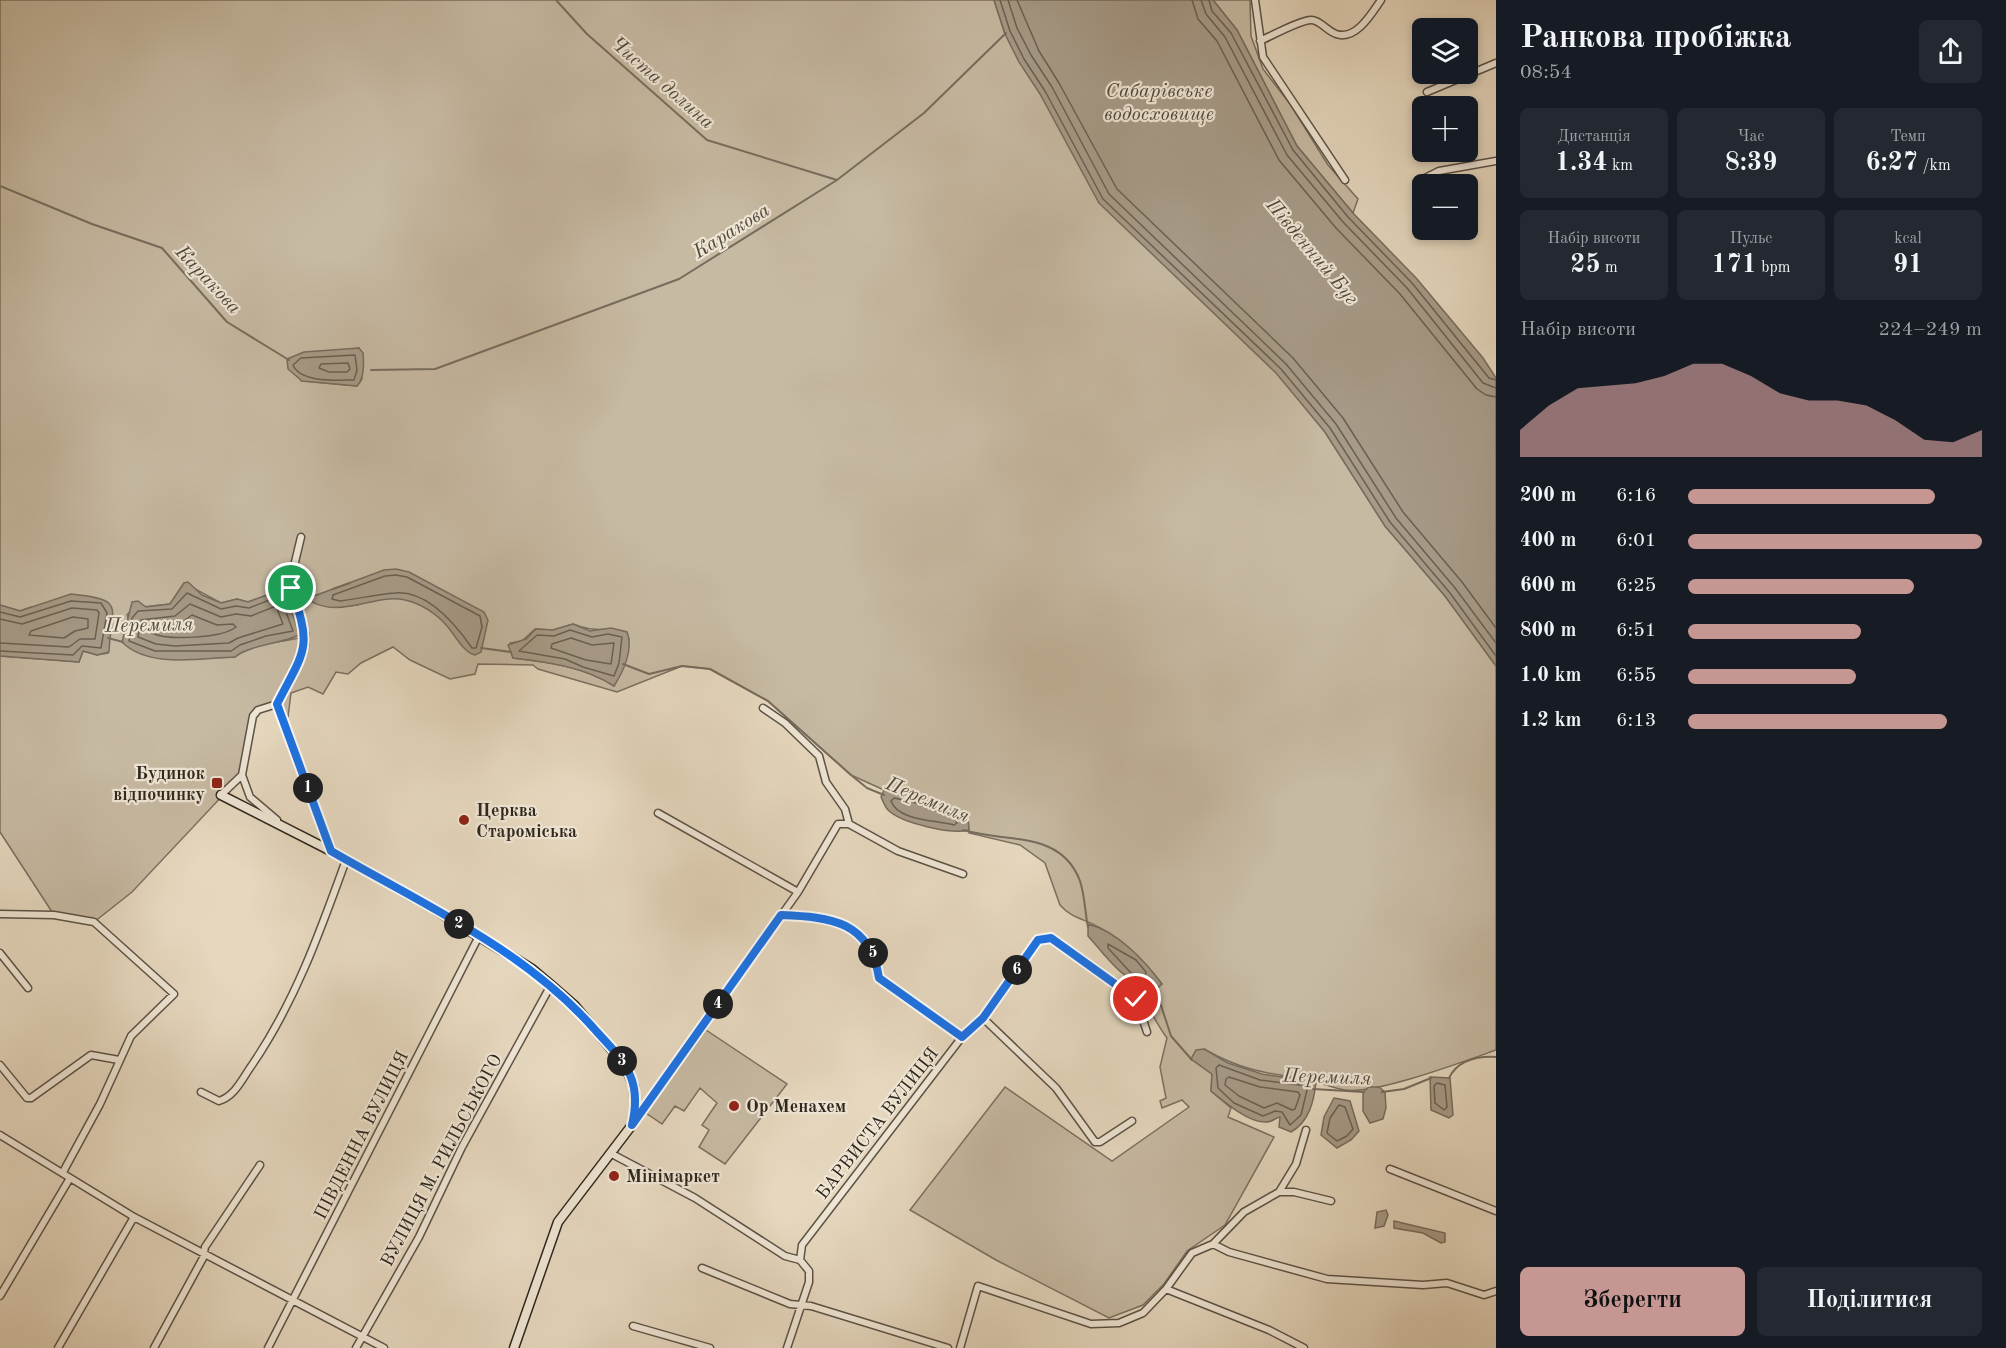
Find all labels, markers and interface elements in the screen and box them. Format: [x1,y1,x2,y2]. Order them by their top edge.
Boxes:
map controls [1412,18,1478,240]
button: layers [1412,18,1478,84]
button: share [1919,20,1982,83]
text: Ранкова пробіжка [1520,22,1792,55]
water label: Чиста долина [606,33,717,134]
text: 08:54 [1520,63,1572,83]
water label: Сабарівське водосховище [1104,82,1214,125]
button: + [1412,96,1478,162]
text: Дистанція [1557,129,1631,145]
text: Час [1738,129,1764,145]
text: Темп [1890,129,1926,145]
text: 1.34 [1555,150,1608,176]
text: 8:39 [1725,150,1777,176]
text: 6:27 [1865,150,1918,176]
text: km [1608,158,1633,174]
text: /km [1918,158,1951,174]
button: − [1412,174,1478,240]
water label: Південний Буг [1261,195,1361,309]
water label: Каракова [690,200,774,263]
text: Набір висоти [1548,231,1640,247]
text: Пульс [1730,231,1772,247]
text: kcal [1894,231,1922,247]
water label: Каракова [170,241,244,319]
text: 25 [1570,252,1600,278]
text: 171 [1712,252,1757,278]
text: 91 [1893,252,1923,278]
text: m [1600,260,1618,276]
text: bpm [1757,260,1790,276]
text: Набір висоти [1520,320,1636,340]
text: 224–249 m [1879,320,1982,340]
text: 200 m [1520,486,1576,506]
text: 6:16 [1616,486,1656,506]
text: 400 m [1520,531,1576,551]
text: 6:01 [1616,531,1656,551]
pin [265,562,316,613]
icon: arrive [274,571,307,604]
text: 600 m [1520,576,1576,596]
text: 6:25 [1616,576,1656,596]
water label: Перемиля [103,615,194,637]
text: 800 m [1520,621,1576,641]
text: 6:51 [1616,621,1656,641]
text: 1.0 km [1520,666,1582,686]
text: 6:55 [1616,666,1656,686]
text: 1.2 km [1520,711,1582,731]
text: 6:13 [1616,711,1656,731]
place label: Будинок відпочинку [113,765,206,804]
pin: 1 [293,773,323,803]
water label: Перемиля [881,774,972,827]
marker: Будинок відпочинку [210,776,224,790]
text: 1 [303,780,313,796]
place label: Церква Староміська [476,802,577,841]
marker: Церква Староміська [457,813,471,827]
pin: 2 [444,909,474,939]
text: 2 [454,916,464,932]
pin: 5 [858,938,888,968]
text: 5 [868,945,878,961]
pin: 6 [1002,955,1032,985]
text: 6 [1012,962,1022,978]
pin [1110,973,1161,1024]
icon: check [1119,982,1152,1015]
pin: 4 [703,989,733,1019]
text: 4 [713,996,723,1012]
street label: БАРВИСТА ВУЛИЦЯ [813,1045,942,1203]
pin: 3 [607,1046,637,1076]
street label: ПІВДЕННА ВУЛИЦЯ [312,1048,412,1222]
street label: ВУЛИЦЯ М. РИЛЬСЬКОГО [378,1051,506,1270]
text: 3 [617,1053,627,1069]
water label: Перемиля [1281,1066,1372,1090]
place label: Ор Менахем [746,1098,846,1116]
marker: Ор Менахем [727,1099,741,1113]
place label: Мінімаркет [626,1168,720,1186]
marker: Мінімаркет [607,1169,621,1183]
button: Зберегти [1520,1267,1745,1336]
button: Поділитися [1757,1267,1982,1336]

